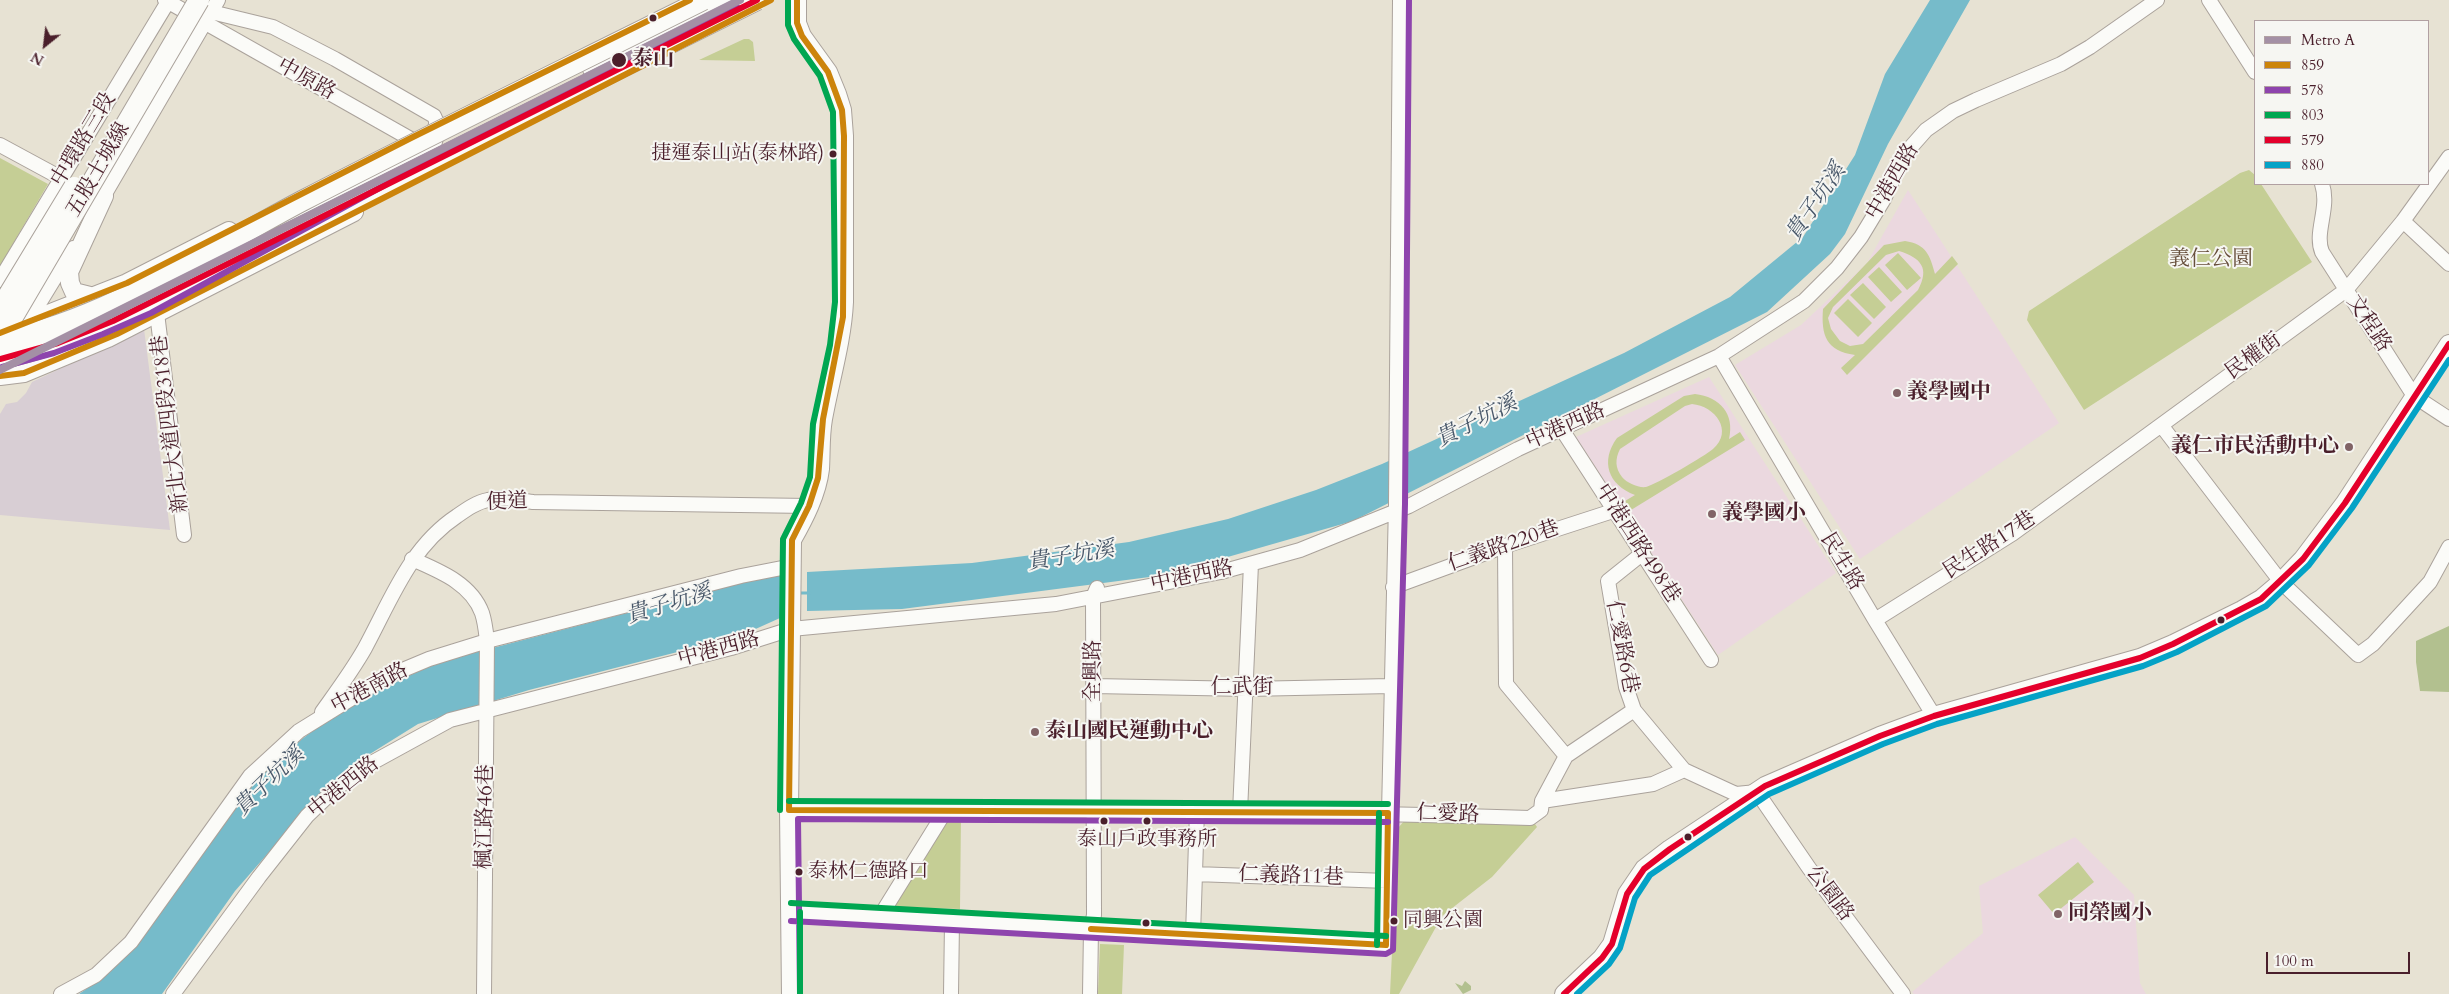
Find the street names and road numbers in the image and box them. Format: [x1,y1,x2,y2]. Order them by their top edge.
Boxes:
street label: 中原路 [272,54,340,106]
street label: 中環路三段 [46,89,122,191]
street label: 五股土城線 [62,118,136,222]
street label: 中港西路 [1861,139,1925,225]
street label: 文程路 [2340,291,2396,357]
street label: 民權街 [2221,328,2287,386]
street label: 新北大道四段318巷 [148,333,194,515]
street label: 中港西路 [1523,398,1609,456]
street label: 中港西路498巷 [1589,480,1685,608]
street label: 便道 [486,490,528,516]
street label: 民生路17巷 [1939,507,2041,585]
street label: 仁義路220巷 [1445,516,1563,578]
street label: 民生路 [1814,529,1868,595]
street label: 中港西路 [1148,556,1236,598]
street label: 仁愛路6巷 [1600,598,1642,696]
street label: 中港西路 [675,627,763,673]
street label: 全興路 [1081,640,1107,702]
street label: 中港南路 [327,658,413,720]
street label: 仁武街 [1211,675,1273,701]
street label: 中港西路 [303,752,385,824]
street label: 楓江路46巷 [472,764,500,870]
street label: 仁愛路 [1416,801,1480,829]
street label: 公園路 [1800,861,1858,927]
street label: 仁義路11巷 [1238,863,1344,891]

